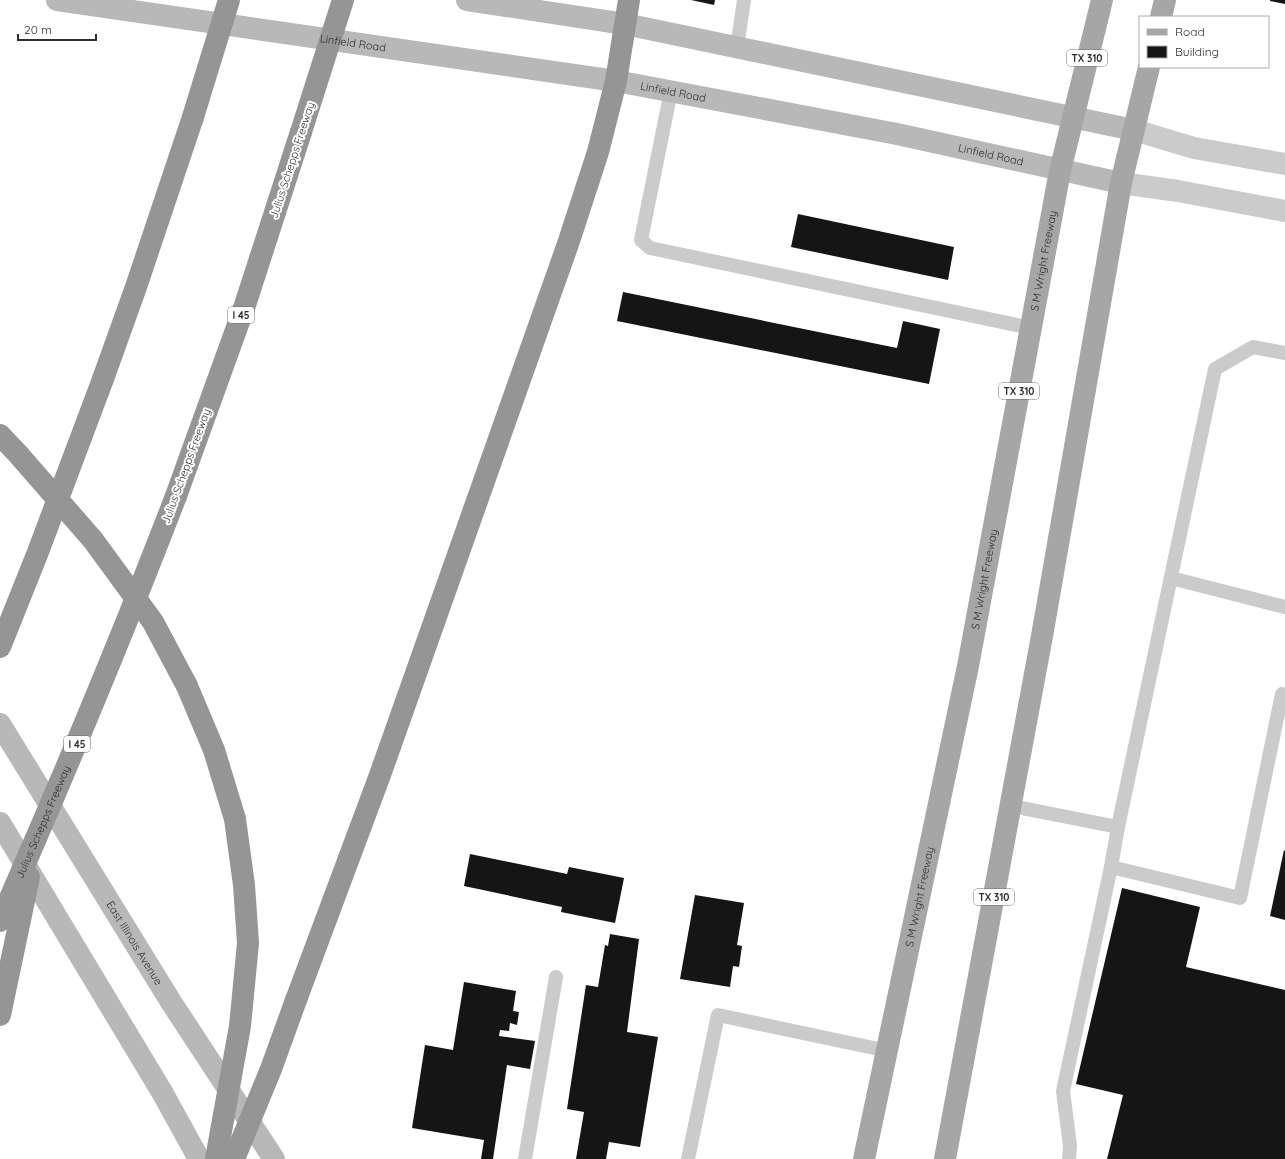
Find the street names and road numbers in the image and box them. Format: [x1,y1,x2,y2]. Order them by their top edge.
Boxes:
street label: Linfield Road [319,31,387,55]
road number: TX 310 [1067,50,1107,66]
street label: Linfield Road [639,79,707,105]
street label: Julius Schepps Freeway [267,100,317,220]
street label: Linfield Road [957,141,1025,169]
street label: S M Wright Freeway [1027,209,1060,312]
road number: I 45 [228,307,254,323]
road number: TX 310 [999,383,1039,399]
street label: Julius Schepps Freeway [159,407,213,525]
street label: S M Wright Freeway [968,528,1000,631]
road number: I 45 [64,736,90,752]
street label: Julius Schepps Freeway [13,763,73,881]
street label: S M Wright Freeway [902,845,937,948]
road number: TX 310 [974,889,1014,905]
street label: East Illinois Avenue [103,898,166,988]

